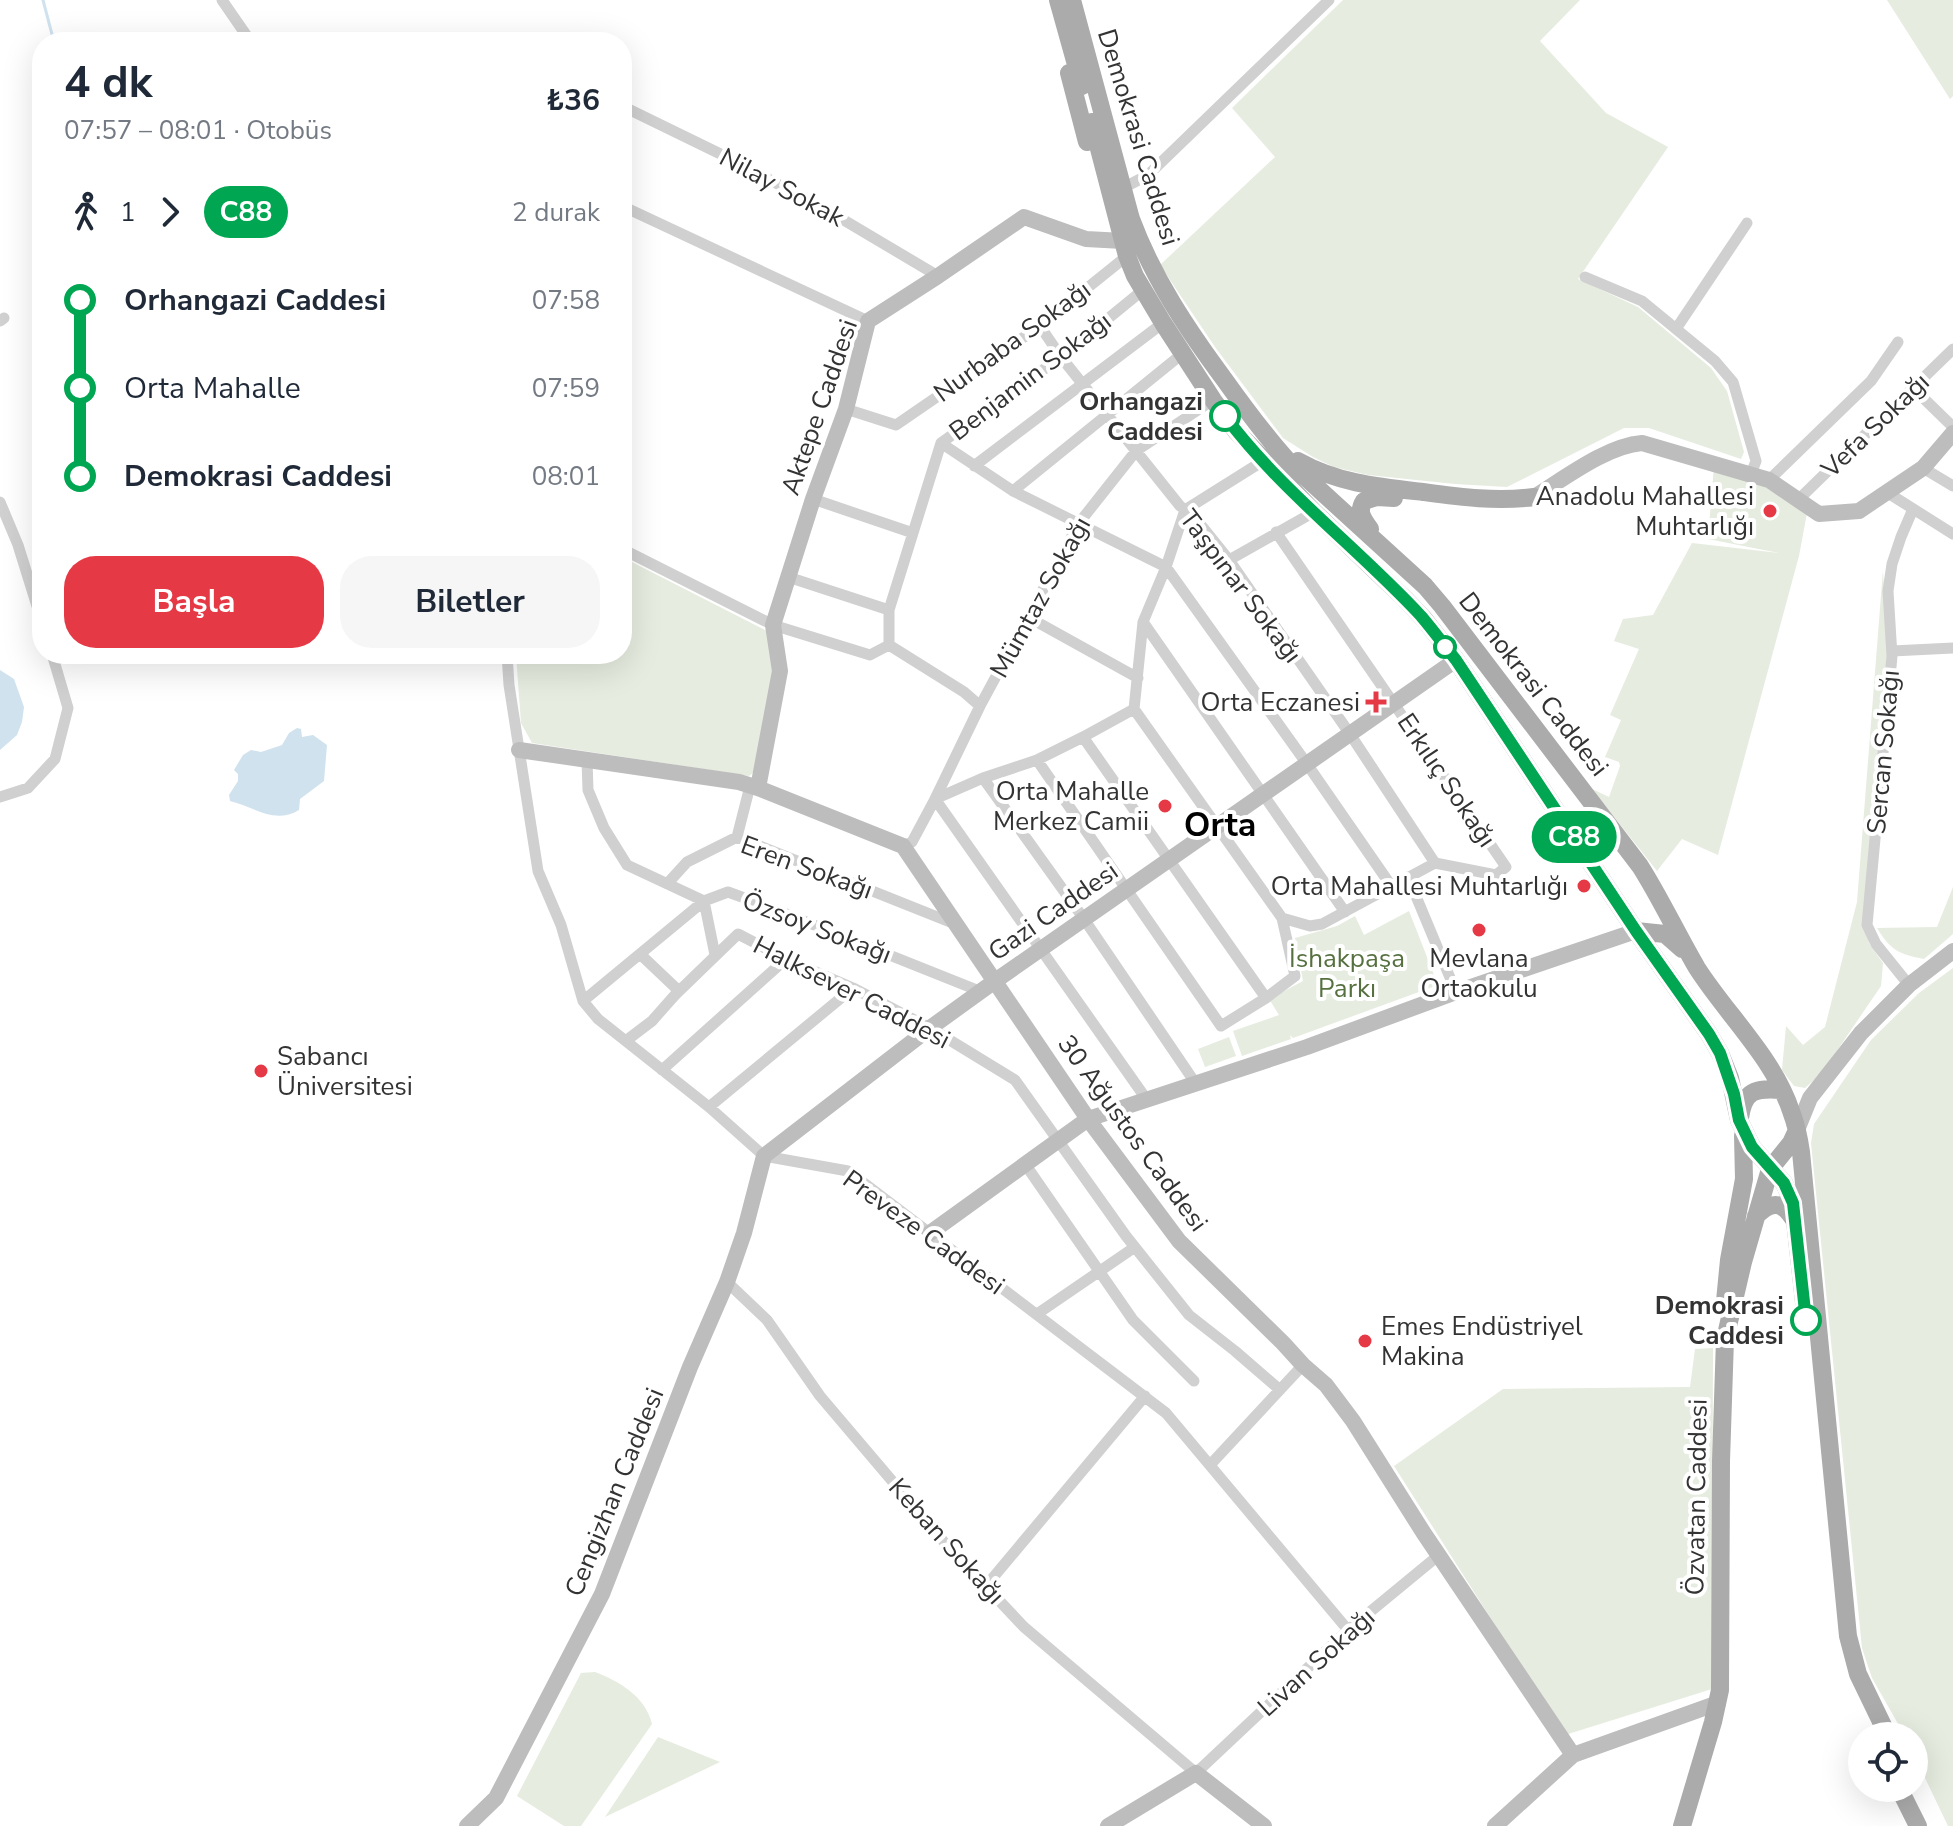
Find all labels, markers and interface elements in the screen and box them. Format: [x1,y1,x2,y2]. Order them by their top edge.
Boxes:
street label: Demokrasi Caddesi [1089,25,1188,250]
text: 4 dk [64,53,152,113]
text: ₺36 [546,80,600,121]
text: 07:57 – 08:01 · Otobüs [64,113,332,148]
street label: Nilay Sokak [713,140,851,235]
icon: walk [64,190,108,234]
icon: forward [148,190,192,234]
text: C88 [220,193,272,231]
text: 1 [120,195,136,230]
text: 2 durak [512,195,600,230]
street label: Nurbaba Sokağı [927,273,1098,410]
text: Orhangazi Caddesi [124,280,386,321]
text: 07:58 [532,283,600,318]
street label: Benjamin Sokağı [942,304,1118,449]
street label: Aktepe Caddesi [773,315,866,500]
street label: Vefa Sokağı [1813,365,1937,486]
text: Orta Mahalle [124,368,301,409]
text: 07:59 [532,371,600,406]
place label: Orhangazi Caddesi [1079,384,1203,449]
marker: Orhangazi Caddesi [1210,401,1240,431]
text: Demokrasi Caddesi [124,456,392,497]
text: 08:01 [532,459,600,494]
place label: Anadolu Mahallesi Muhtarlığı [1536,479,1754,544]
street label: Taşpınar Sokağı [1171,502,1310,670]
marker: Anadolu Mahallesi Muhtarlığı [1761,502,1779,520]
street label: Mümtaz Sokağı [982,510,1099,684]
button: Başla [64,556,324,648]
button: Biletler [340,556,600,648]
street label: Demokrasi Caddesi [1451,585,1617,784]
unlabelled marker [1434,636,1456,658]
street label: Sercan Sokağı [1859,669,1908,836]
place label: Orta Eczanesi [1201,685,1360,720]
marker: Orta Eczanesi [1367,693,1385,711]
street label: Erkılıç Sokağı [1389,707,1504,854]
place label: Orta Mahalle Merkez Camii [993,774,1149,839]
marker: Orta Mahalle Merkez Camii [1156,797,1174,815]
district label: Orta [1184,802,1256,848]
line badge: C88 [1528,811,1620,863]
text: C88 [1548,818,1600,856]
street label: Eren Sokağı [736,827,878,908]
street label: Gazi Caddesi [981,854,1125,969]
place label: Orta Mahallesi Muhtarlığı [1271,869,1568,904]
marker: Orta Mahallesi Muhtarlığı [1575,877,1593,895]
street label: Özsoy Sokağı [737,883,896,972]
marker: Mevlana Ortaokulu [1470,921,1488,939]
street label: Halksever Caddesi [747,928,956,1057]
park label: İshakpaşa Parkı [1289,941,1405,1006]
place label: Mevlana Ortaokulu [1420,941,1538,1006]
street label: 30 Ağustos Caddesi [1049,1028,1216,1239]
place label: Sabancı Üniversitesi [277,1039,413,1104]
marker: Sabancı Üniversitesi [252,1062,270,1080]
street label: Preveze Caddesi [836,1162,1012,1303]
place label: Demokrasi Caddesi [1655,1288,1784,1353]
marker: Demokrasi Caddesi [1791,1305,1821,1335]
place label: Emes Endüstriyel Makina [1381,1309,1583,1374]
marker: Emes Endüstriyel Makina [1356,1332,1374,1350]
street label: Cengizhan Caddesi [557,1383,672,1602]
street label: Özvatan Caddesi [1677,1398,1716,1596]
street label: Keban Sokağı [881,1471,1013,1612]
street label: Livan Sokağı [1250,1600,1383,1725]
map controls [1848,1722,1928,1802]
button: locate [1848,1722,1928,1802]

